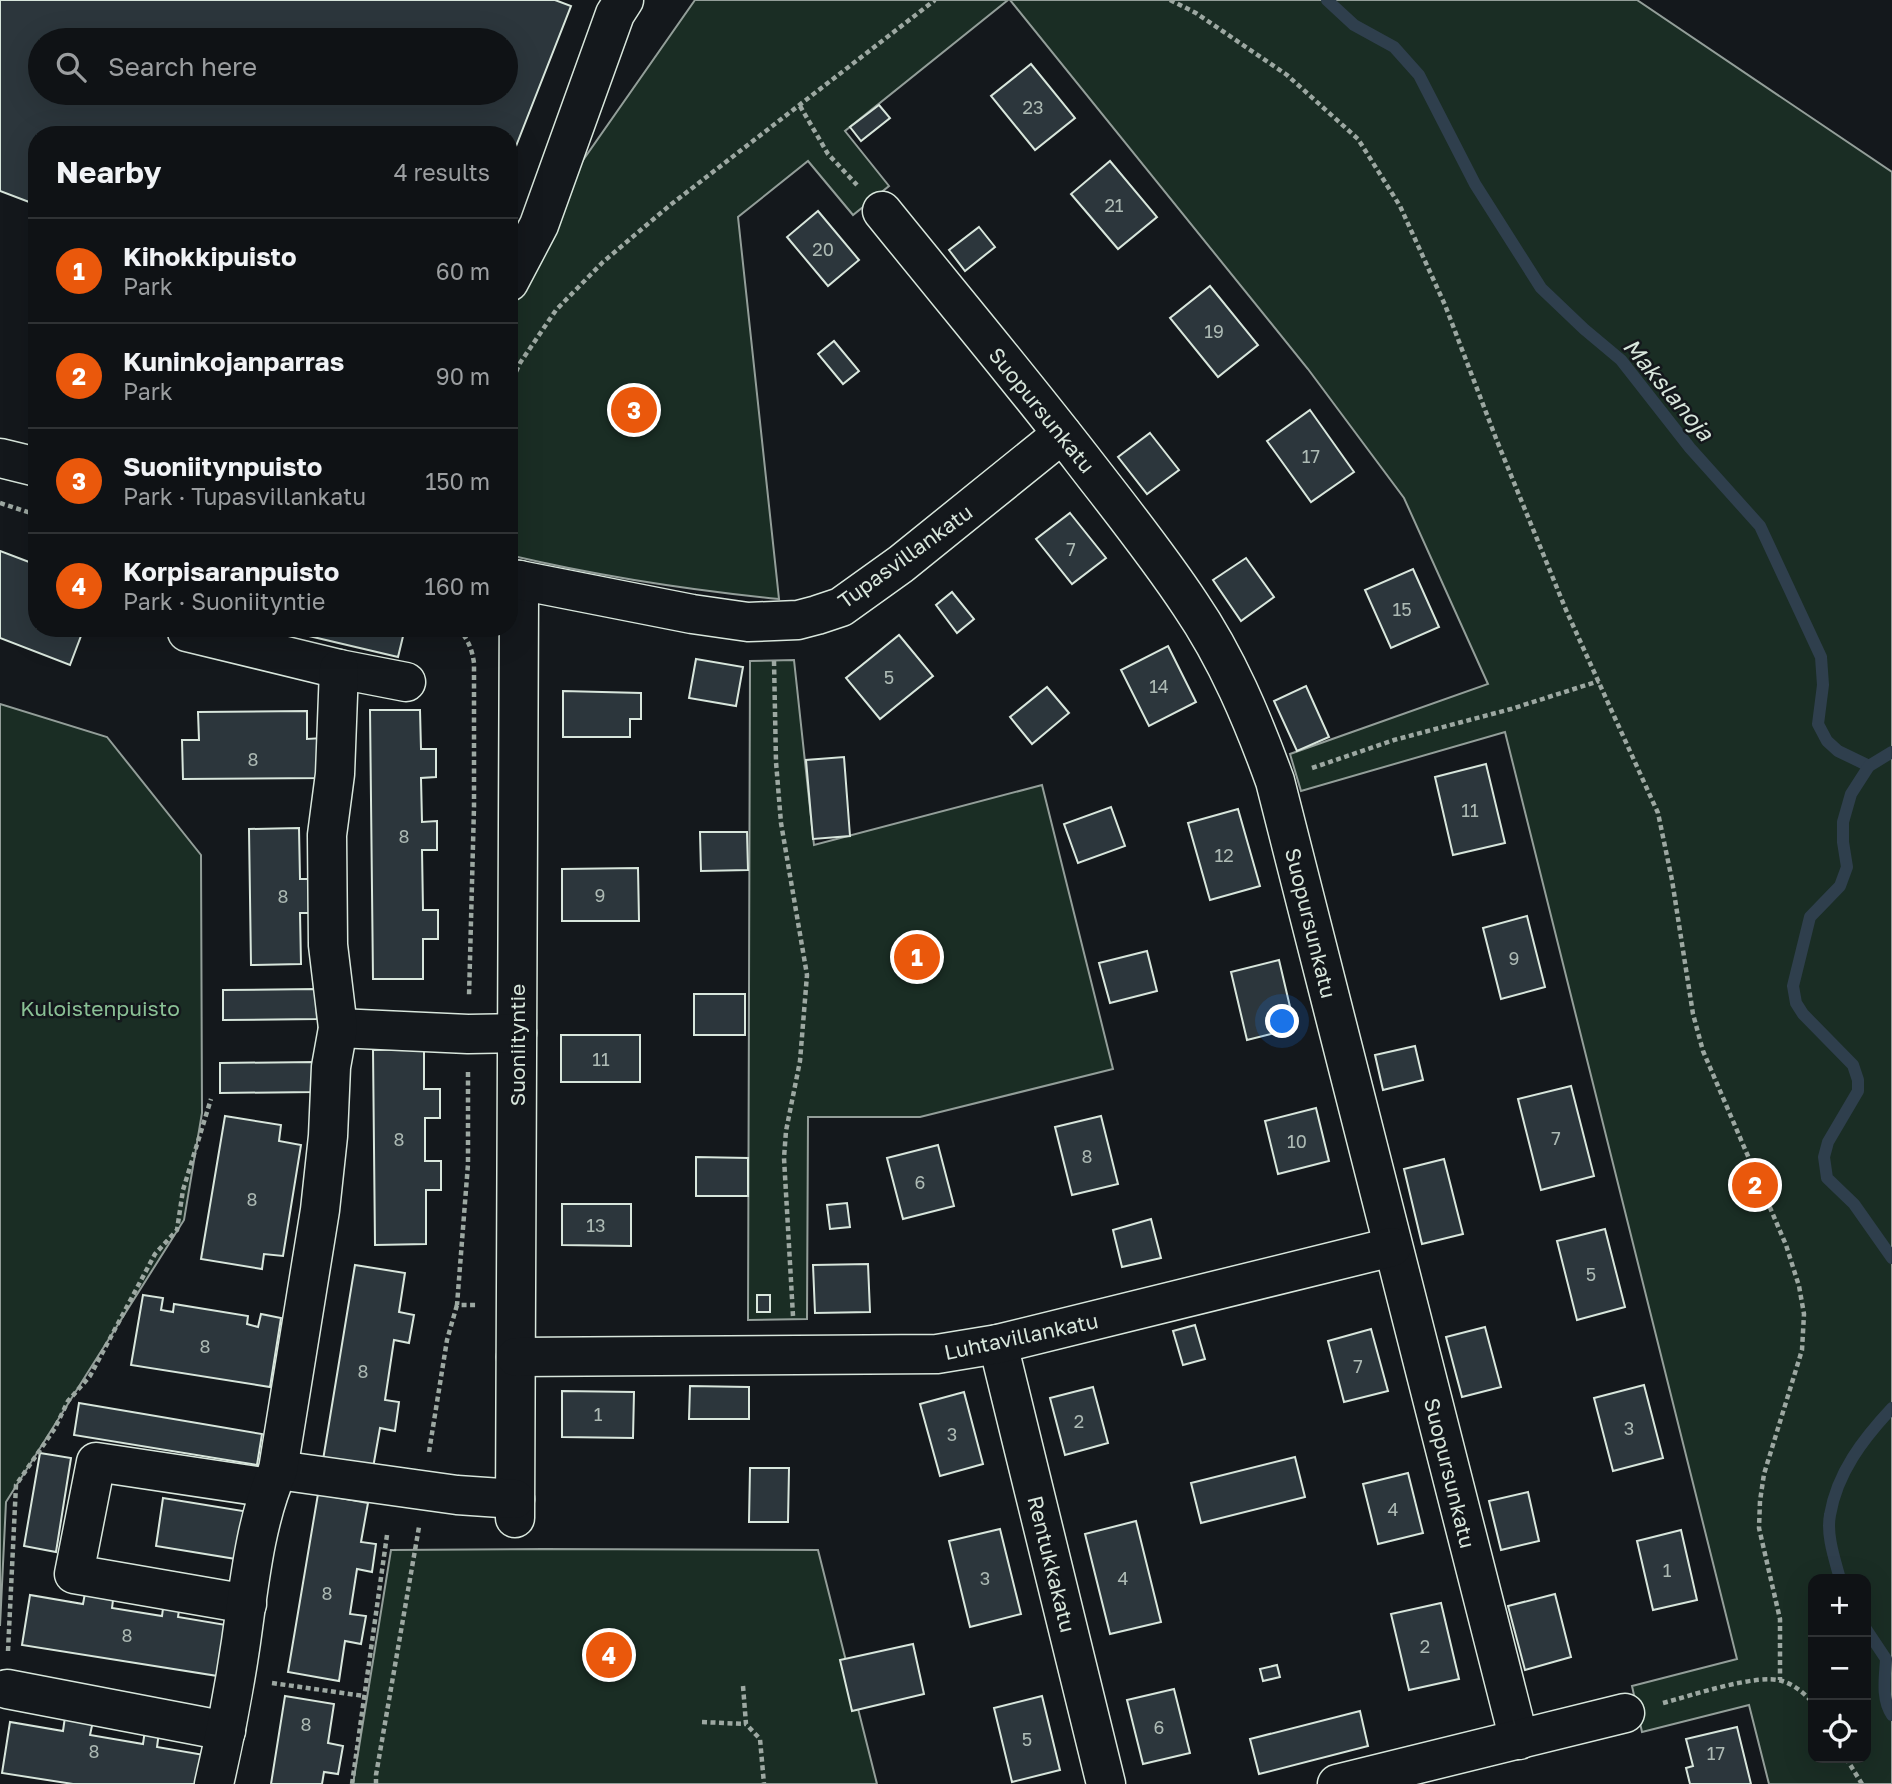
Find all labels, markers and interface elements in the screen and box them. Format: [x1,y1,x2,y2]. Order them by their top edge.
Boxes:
search box [28,28,518,105]
icon: search [52,48,90,86]
text: Search here [108,51,257,82]
house number: 23 [1023,96,1043,118]
text: Nearby [56,154,161,190]
text: 4 results [394,158,490,186]
house number: 21 [1104,194,1124,216]
house number: 20 [812,238,834,260]
text: Kihokkipuisto [123,241,297,272]
text: 1 [73,257,85,285]
text: 60 m [436,257,490,285]
text: Park [123,272,173,300]
house number: 19 [1204,320,1224,342]
water label: Makslanoja [1618,332,1721,447]
street label: Suopursunkatu [984,342,1100,478]
text: Kuninkojanparras [123,346,344,377]
text: 2 [72,362,86,390]
text: 90 m [436,362,490,390]
text: Park [123,377,173,405]
pin: 3 [611,384,657,436]
house number: 17 [1302,445,1320,467]
text: Suoniitynpuisto [123,451,322,482]
text: 3 [72,467,86,495]
text: 150 m [425,467,490,495]
text: Park · Tupasvillankatu [123,482,366,510]
street label: Tupasvillankatu [833,499,977,613]
house number: 7 [1066,538,1076,560]
text: Korpisaranpuisto [123,556,339,587]
text: 4 [72,572,86,600]
text: 160 m [425,572,490,600]
text: Park · Suoniityntie [123,587,325,615]
house number: 15 [1392,598,1412,620]
house number: 5 [884,666,894,688]
house number: 14 [1149,675,1169,697]
house number: 8 [248,748,258,770]
house number: 11 [1461,799,1479,821]
house number: 8 [399,825,409,847]
house number: 12 [1214,844,1234,866]
street label: Suopursunkatu [1280,845,1342,1001]
house number: 9 [595,884,605,906]
house number: 8 [278,885,288,907]
pin: 1 [894,931,940,983]
house number: 9 [1509,947,1519,969]
street label: Suoniityntie [504,984,530,1106]
park label: Kuloistenpuisto [20,995,180,1021]
your location [1265,1004,1299,1038]
house number: 11 [592,1048,610,1070]
house number: 7 [1551,1127,1561,1149]
house number: 8 [394,1128,404,1150]
house number: 10 [1287,1130,1307,1152]
house number: 8 [1082,1145,1092,1167]
pin: 2 [1732,1159,1778,1211]
house number: 6 [915,1171,925,1193]
house number: 8 [247,1188,257,1210]
house number: 13 [586,1214,606,1236]
house number: 5 [1586,1263,1596,1285]
street label: Luhtavillankatu [942,1307,1100,1365]
house number: 8 [200,1335,210,1357]
house number: 7 [1353,1355,1363,1377]
house number: 8 [358,1360,368,1382]
street label: Suopursunkatu [1419,1395,1481,1551]
house number: 1 [594,1403,603,1425]
house number: 2 [1074,1410,1084,1432]
house number: 3 [1624,1417,1634,1439]
house number: 3 [947,1423,957,1445]
street label: Rentukkakatu [1022,1493,1082,1635]
house number: 4 [1388,1498,1399,1520]
house number: 1 [1663,1559,1672,1581]
house number: 3 [980,1567,990,1589]
house number: 4 [1118,1567,1129,1589]
map controls [1808,1574,1871,1763]
button: + [1808,1574,1871,1637]
house number: 8 [322,1582,332,1604]
house number: 8 [122,1624,132,1646]
pin: 4 [586,1629,632,1681]
house number: 2 [1420,1635,1430,1657]
button: − [1808,1637,1871,1700]
button: locate [1808,1700,1871,1763]
house number: 8 [301,1713,311,1735]
house number: 6 [1154,1716,1164,1738]
house number: 5 [1022,1728,1032,1750]
house number: 8 [89,1740,99,1762]
house number: 17 [1707,1742,1725,1764]

